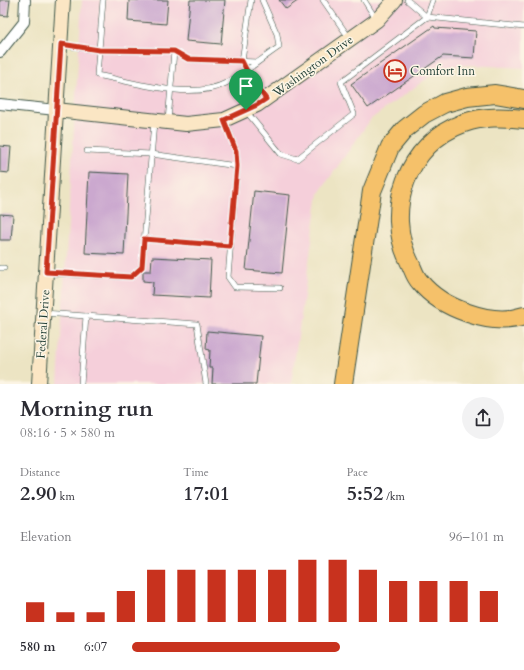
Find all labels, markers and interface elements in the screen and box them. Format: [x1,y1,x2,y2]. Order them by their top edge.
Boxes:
street label: Washington Drive [269,32,356,101]
hotel icon: Comfort Inn [382,58,408,84]
place label: Comfort Inn [410,63,475,79]
pin [229,69,263,110]
icon: arrive [235,75,257,97]
street label: Federal Drive [33,289,53,359]
text: Morning run [20,394,153,424]
button: share [462,397,504,439]
text: 08:16 · 5 × 580 m [20,424,115,442]
text: Distance [20,465,60,480]
text: Time [183,465,209,480]
text: Pace [347,465,368,480]
text: 2.90 [20,480,57,507]
text: 17:01 [183,480,230,507]
text: 5:52 [347,480,383,507]
text: km [57,489,75,504]
text: /km [383,489,405,504]
text: Elevation [20,528,72,546]
text: 96–101 m [449,528,504,546]
text: 580 m [20,638,55,656]
text: 6:07 [84,638,107,656]

